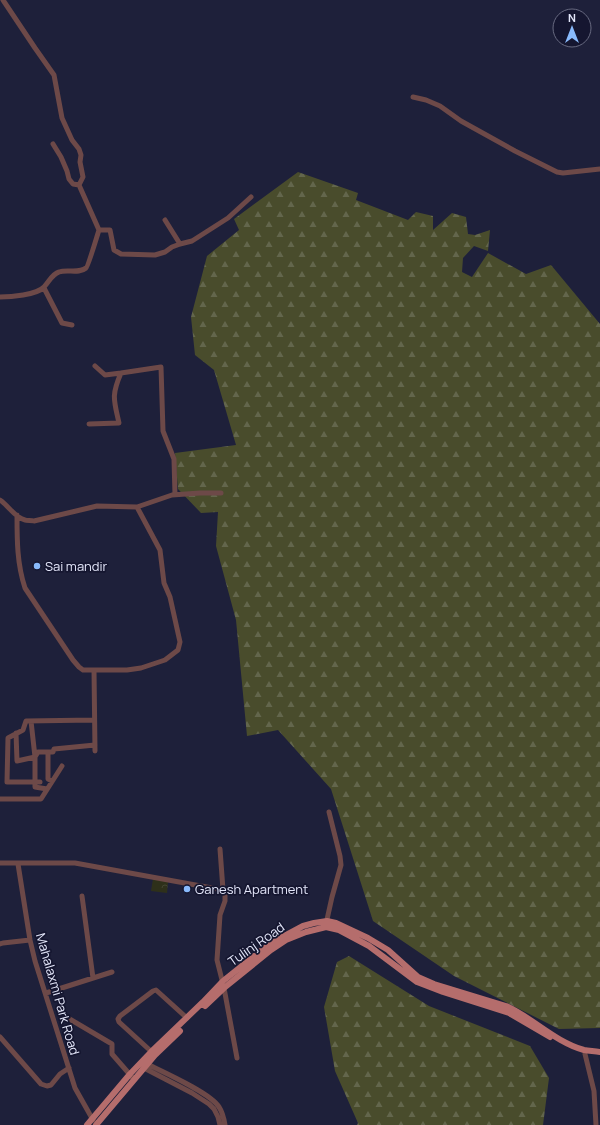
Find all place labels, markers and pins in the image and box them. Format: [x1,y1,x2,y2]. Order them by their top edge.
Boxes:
place label: Sai mandir [45,557,108,575]
marker: Sai mandir [32,561,42,571]
place label: Ganesh Apartment [195,880,308,898]
marker: Ganesh Apartment [182,884,192,894]

